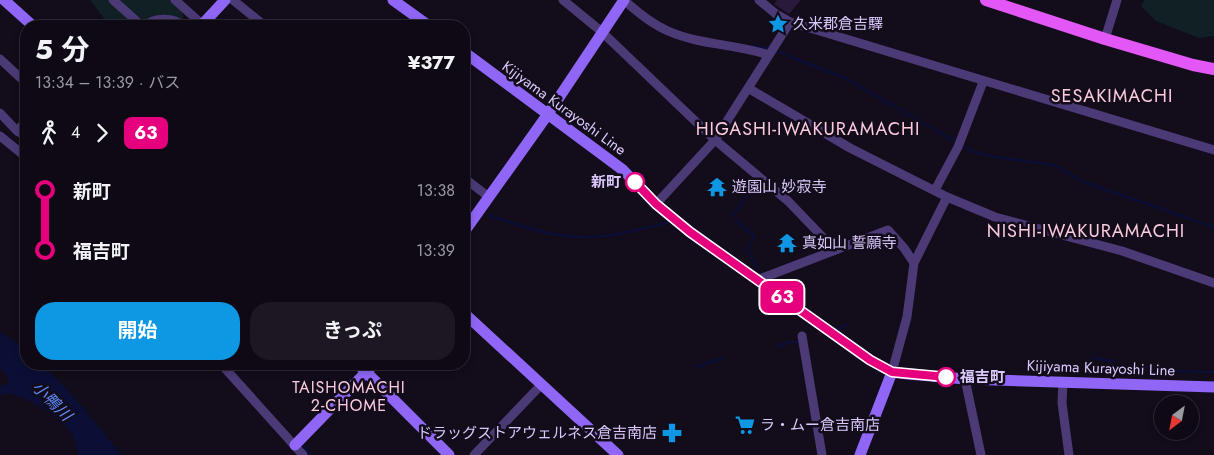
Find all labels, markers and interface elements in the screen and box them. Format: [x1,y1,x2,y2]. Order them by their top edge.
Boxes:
place icon: 久米郡倉吉驛 [767,13,789,35]
place label: 久米郡倉吉驛 [793,13,883,35]
text: 5 分 [35,29,89,70]
text: ¥377 [408,49,455,76]
street label: Kijiyama Kurayoshi Line [497,55,631,161]
text: 13:34 – 13:39 · バス [35,71,180,94]
district label: SESAKIMACHI [1051,83,1173,109]
district label: HIGASHI-IWAKURAMACHI [696,116,920,142]
icon: walk [35,119,63,147]
icon: forward [88,119,116,147]
text: 63 [134,120,158,146]
text: 4 [71,121,80,144]
place label: 新町 [591,171,621,193]
marker: 新町 [625,172,645,192]
temple icon: 遊園山 妙寂寺 [706,176,728,198]
place label: 遊園山 妙寂寺 [732,176,827,198]
text: 新町 [73,178,111,205]
text: 13:38 [417,179,455,202]
district label: NISHI-IWAKURAMACHI [987,218,1185,244]
temple icon: 真如山 誓願寺 [776,232,798,254]
place label: 真如山 誓願寺 [802,232,897,254]
text: 福吉町 [73,238,130,265]
text: 13:39 [416,239,455,262]
line badge: 63 [760,281,804,313]
text: 63 [770,284,794,310]
button: 開始 [35,302,240,360]
button: きっぷ [250,302,455,360]
street label: Kijiyama Kurayoshi Line [1026,354,1176,382]
place label: 福吉町 [959,366,1005,388]
marker: 福吉町 [936,367,956,387]
water label: 小鴨川 [27,376,79,428]
district label: TAISHOMACHI 2-CHOME [292,376,406,417]
north arrow [1154,395,1199,440]
map controls [1154,395,1199,440]
supermarket icon: ラ・ムー倉吉南店 [734,414,756,436]
place label: ラ・ムー倉吉南店 [760,414,880,436]
place label: ドラッグストアウェルネス倉吉南店 [417,422,657,444]
pharmacy icon: ドラッグストアウェルネス倉吉南店 [661,422,683,444]

